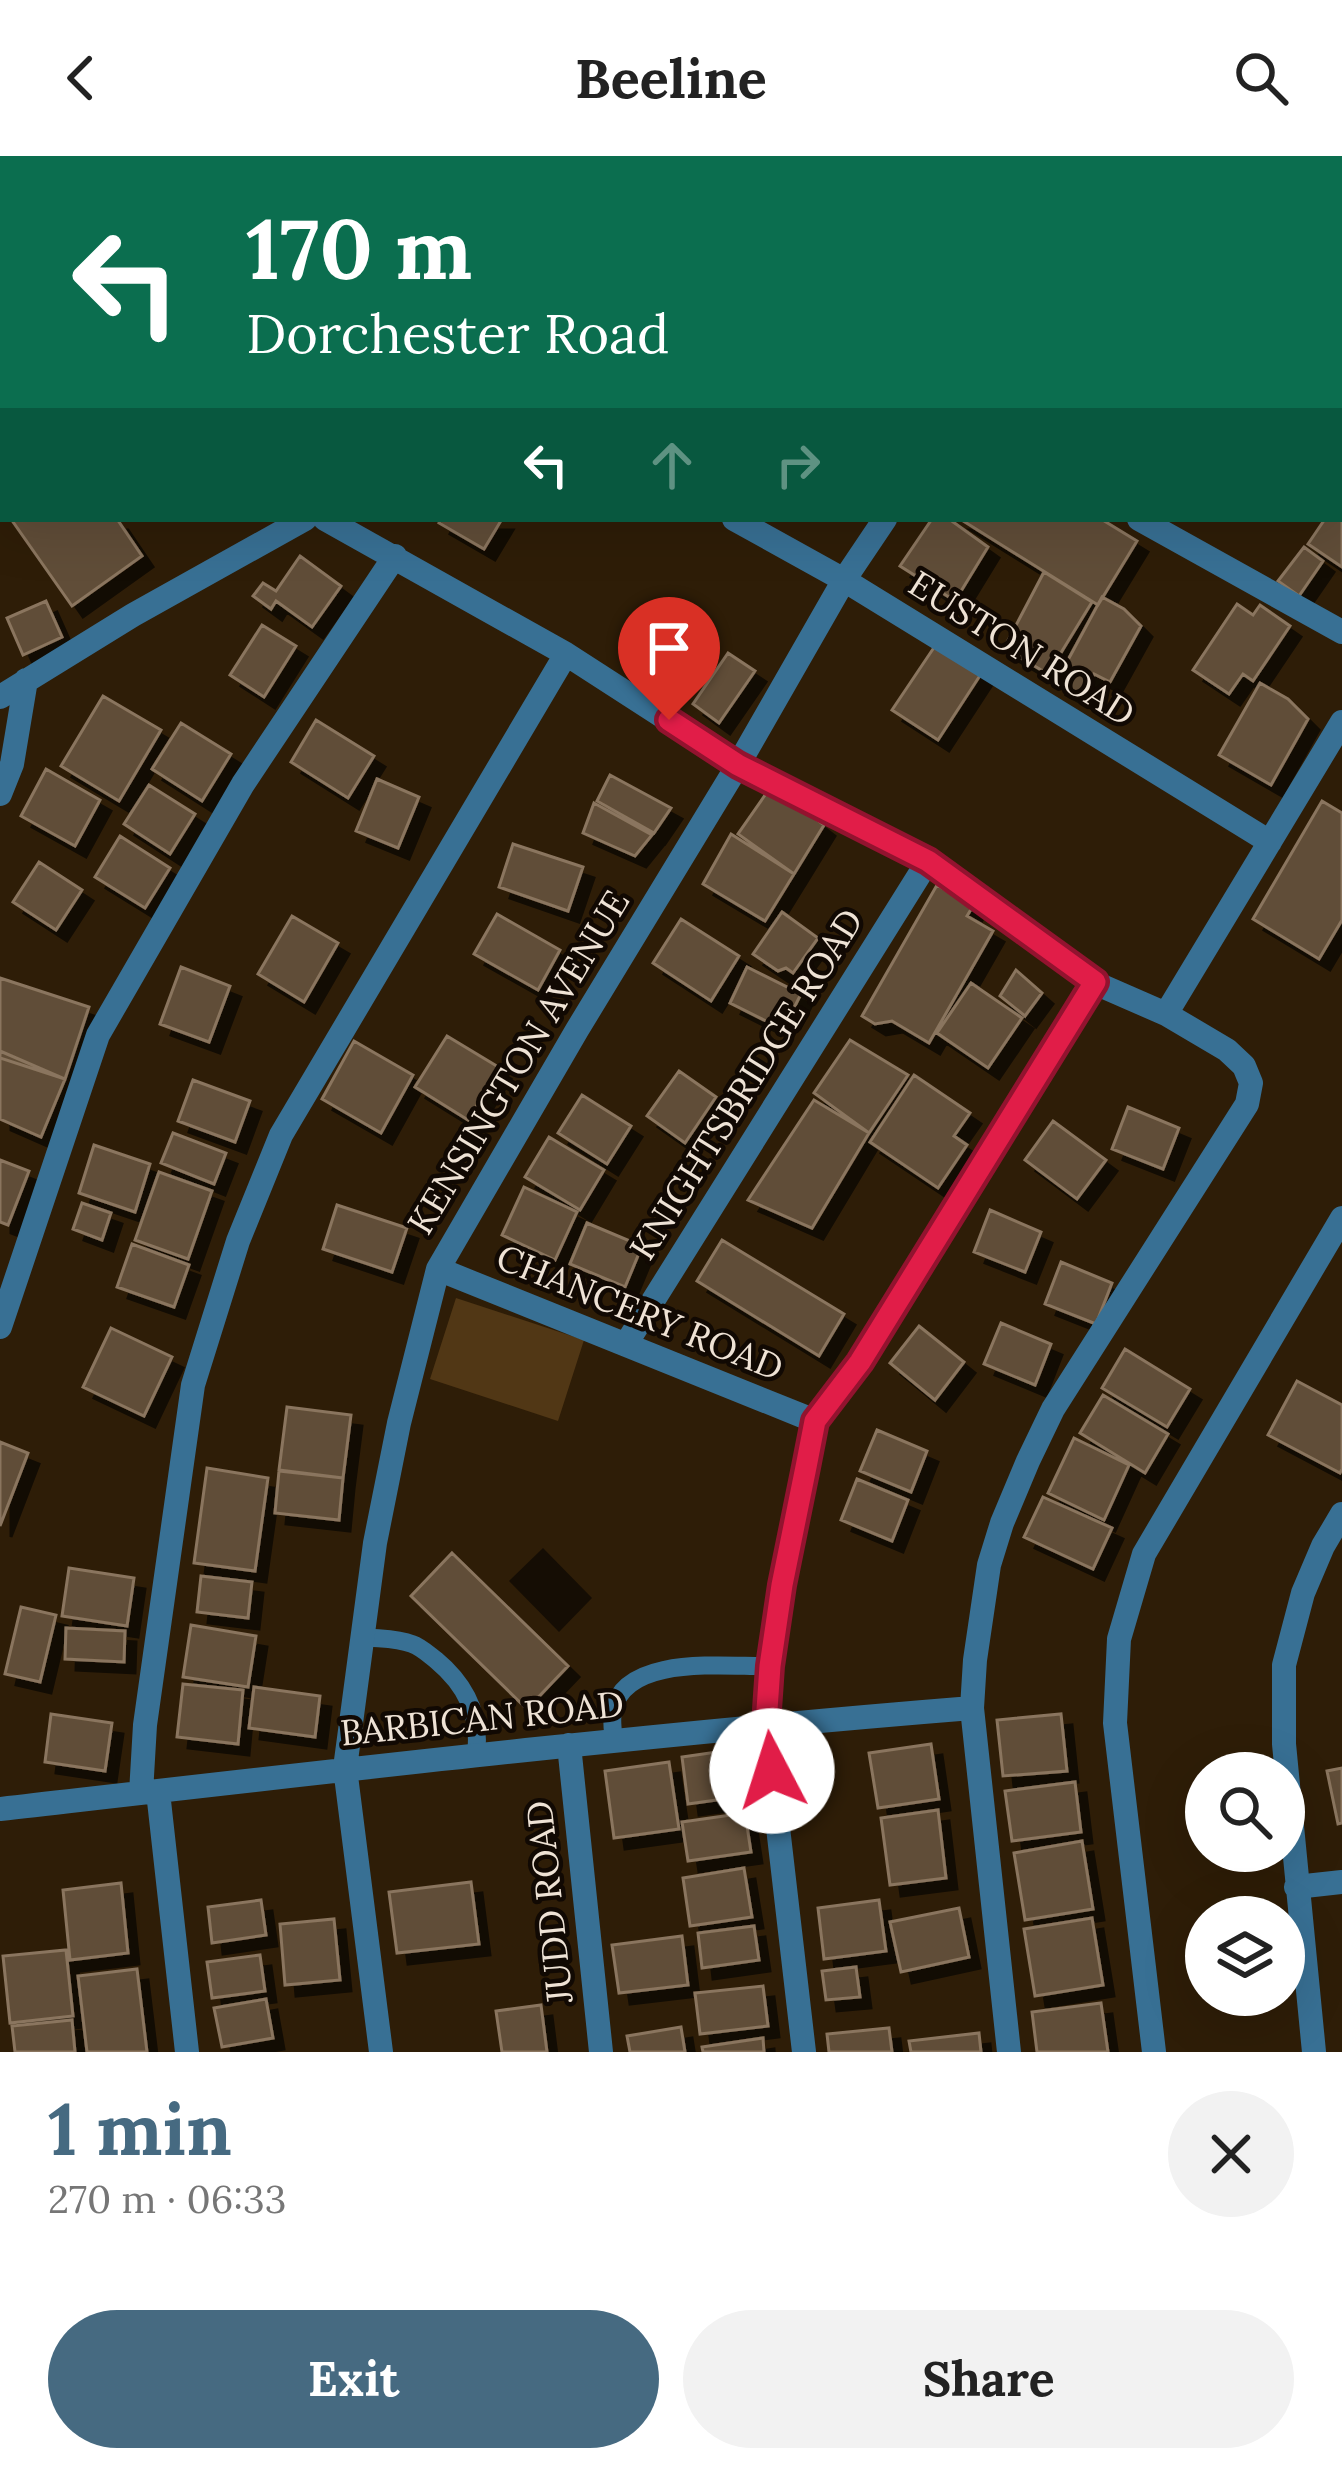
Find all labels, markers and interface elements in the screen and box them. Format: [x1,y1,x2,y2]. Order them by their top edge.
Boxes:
text: Beeline [575,44,767,113]
icon: back [48,45,114,111]
icon: search [1228,45,1294,111]
text: 170 m [246,194,472,302]
icon: left [48,204,204,360]
text: Dorchester Road [246,299,669,368]
icon: left [513,432,579,498]
icon: ahead [639,432,705,498]
icon: right [765,432,831,498]
street label: EUSTON ROAD [900,560,1144,736]
pin [618,597,720,720]
icon: arrive [636,615,702,681]
street label: KENSINGTON AVENUE [397,882,639,1242]
street label: KNIGHTSBRIDGE ROAD [619,900,873,1268]
street label: CHANCERY ROAD [490,1234,790,1390]
street label: BARBICAN ROAD [338,1680,626,1756]
position arrow [709,1708,835,1834]
map controls [1185,1752,1305,2016]
button: search [1185,1752,1305,1872]
street label: JUDD ROAD [515,1798,583,2007]
button: layers [1185,1896,1305,2016]
text: 1 min [48,2083,232,2175]
button: close [1168,2091,1294,2217]
text: 270 m · 06:33 [48,2174,287,2224]
button: Exit [48,2310,659,2448]
button: Share [683,2310,1294,2448]

